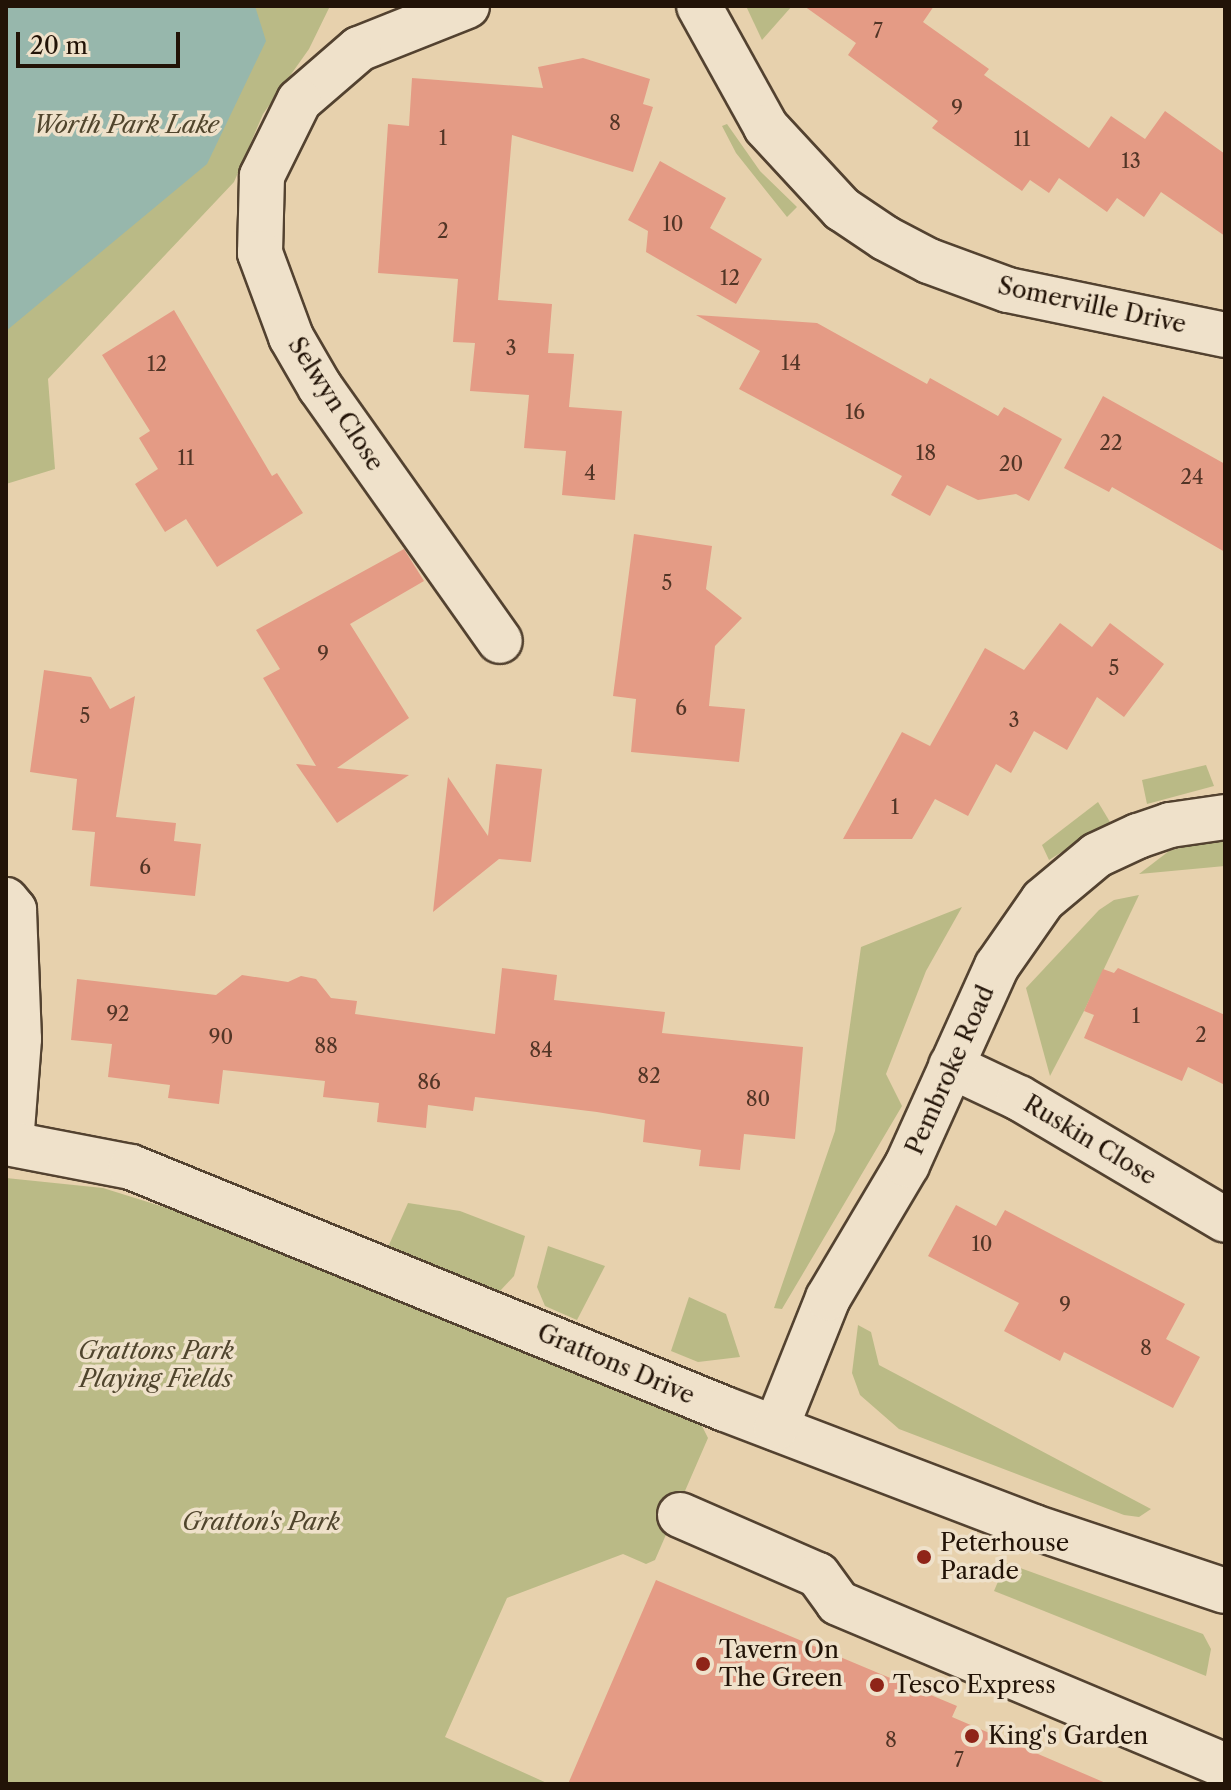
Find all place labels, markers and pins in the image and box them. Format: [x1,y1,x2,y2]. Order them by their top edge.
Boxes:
place label: Peterhouse Parade [940,1529,1069,1585]
marker: Peterhouse Parade [915,1548,933,1566]
place label: Tavern On The Green [719,1636,843,1692]
marker: Tavern On The Green [694,1655,712,1673]
place label: Tesco Express [893,1671,1056,1699]
marker: Tesco Express [868,1676,886,1694]
place label: King's Garden [988,1722,1148,1750]
marker: King's Garden [963,1727,981,1745]

